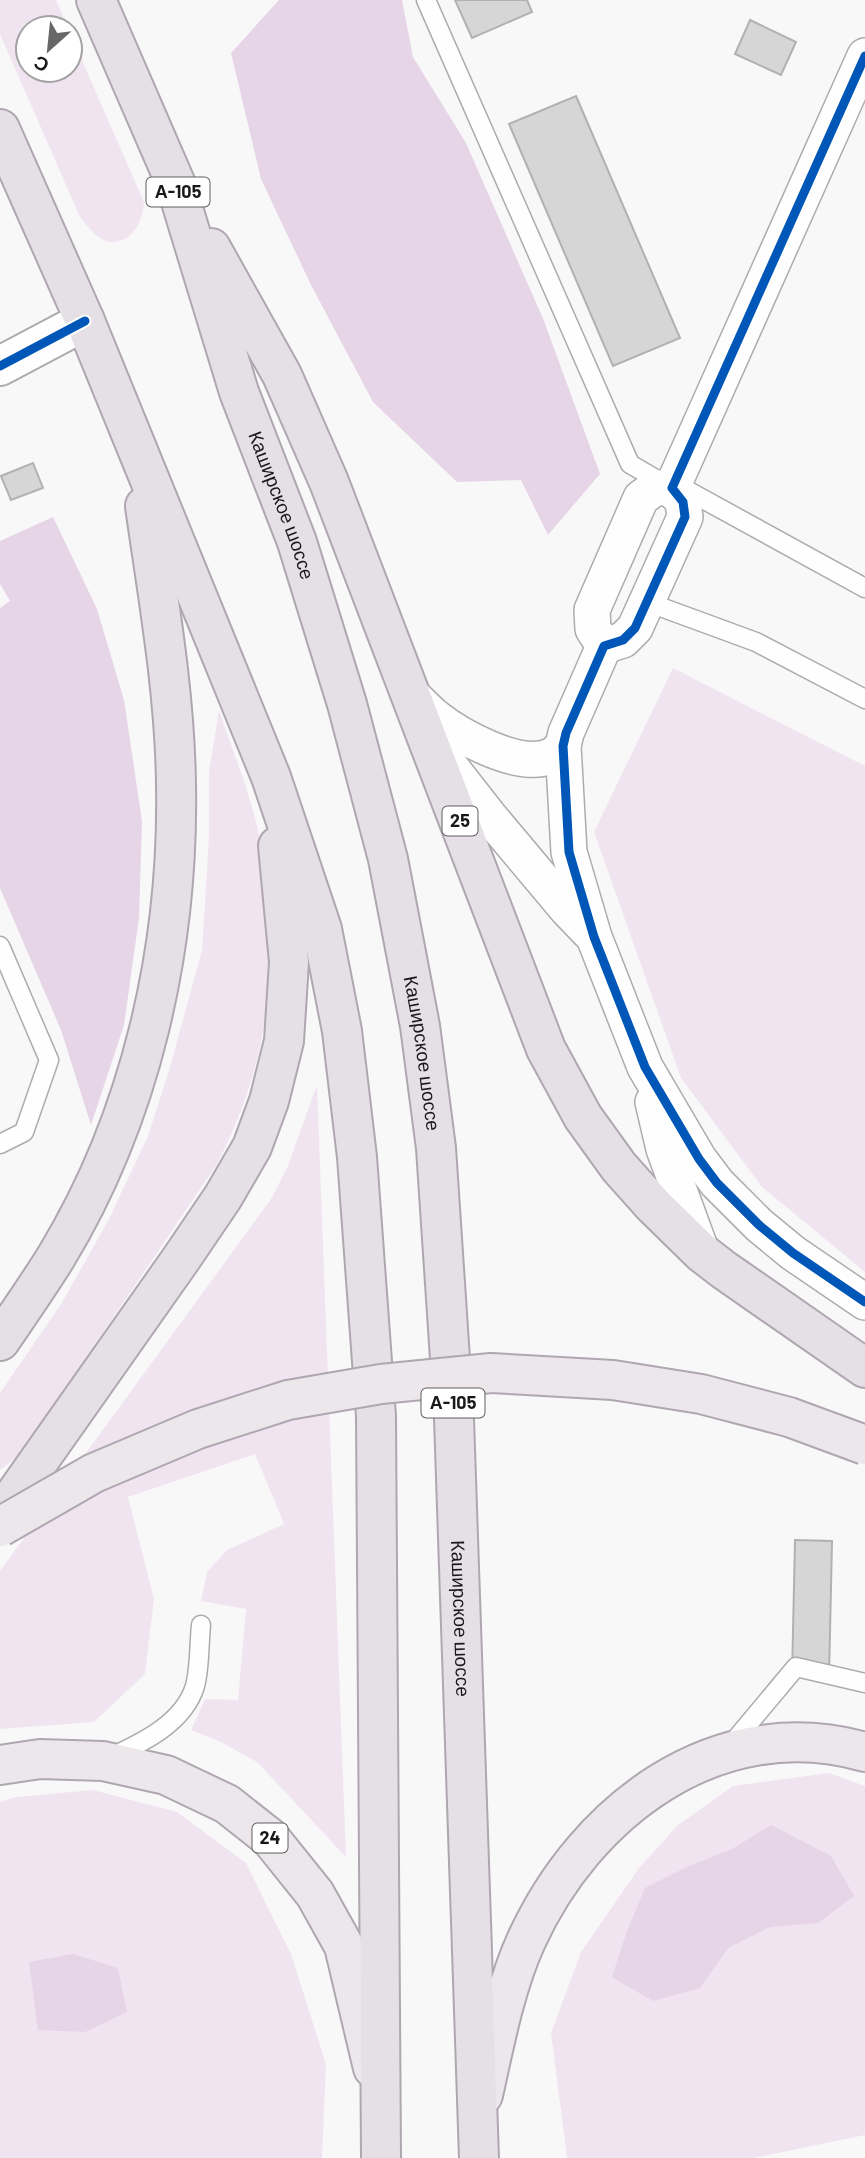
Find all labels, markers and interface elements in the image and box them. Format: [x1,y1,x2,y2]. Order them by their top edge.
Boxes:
north arrow [14,14,84,84]
text: С [29,51,52,78]
road number: А-105 [146,177,210,206]
street label: Каширское шоссе [244,428,320,582]
road number: 25 [442,806,477,836]
street label: Каширское шоссе [400,974,446,1132]
road number: А-105 [421,1388,484,1418]
street label: Каширское шоссе [447,1540,475,1697]
road number: 24 [252,1824,288,1852]

